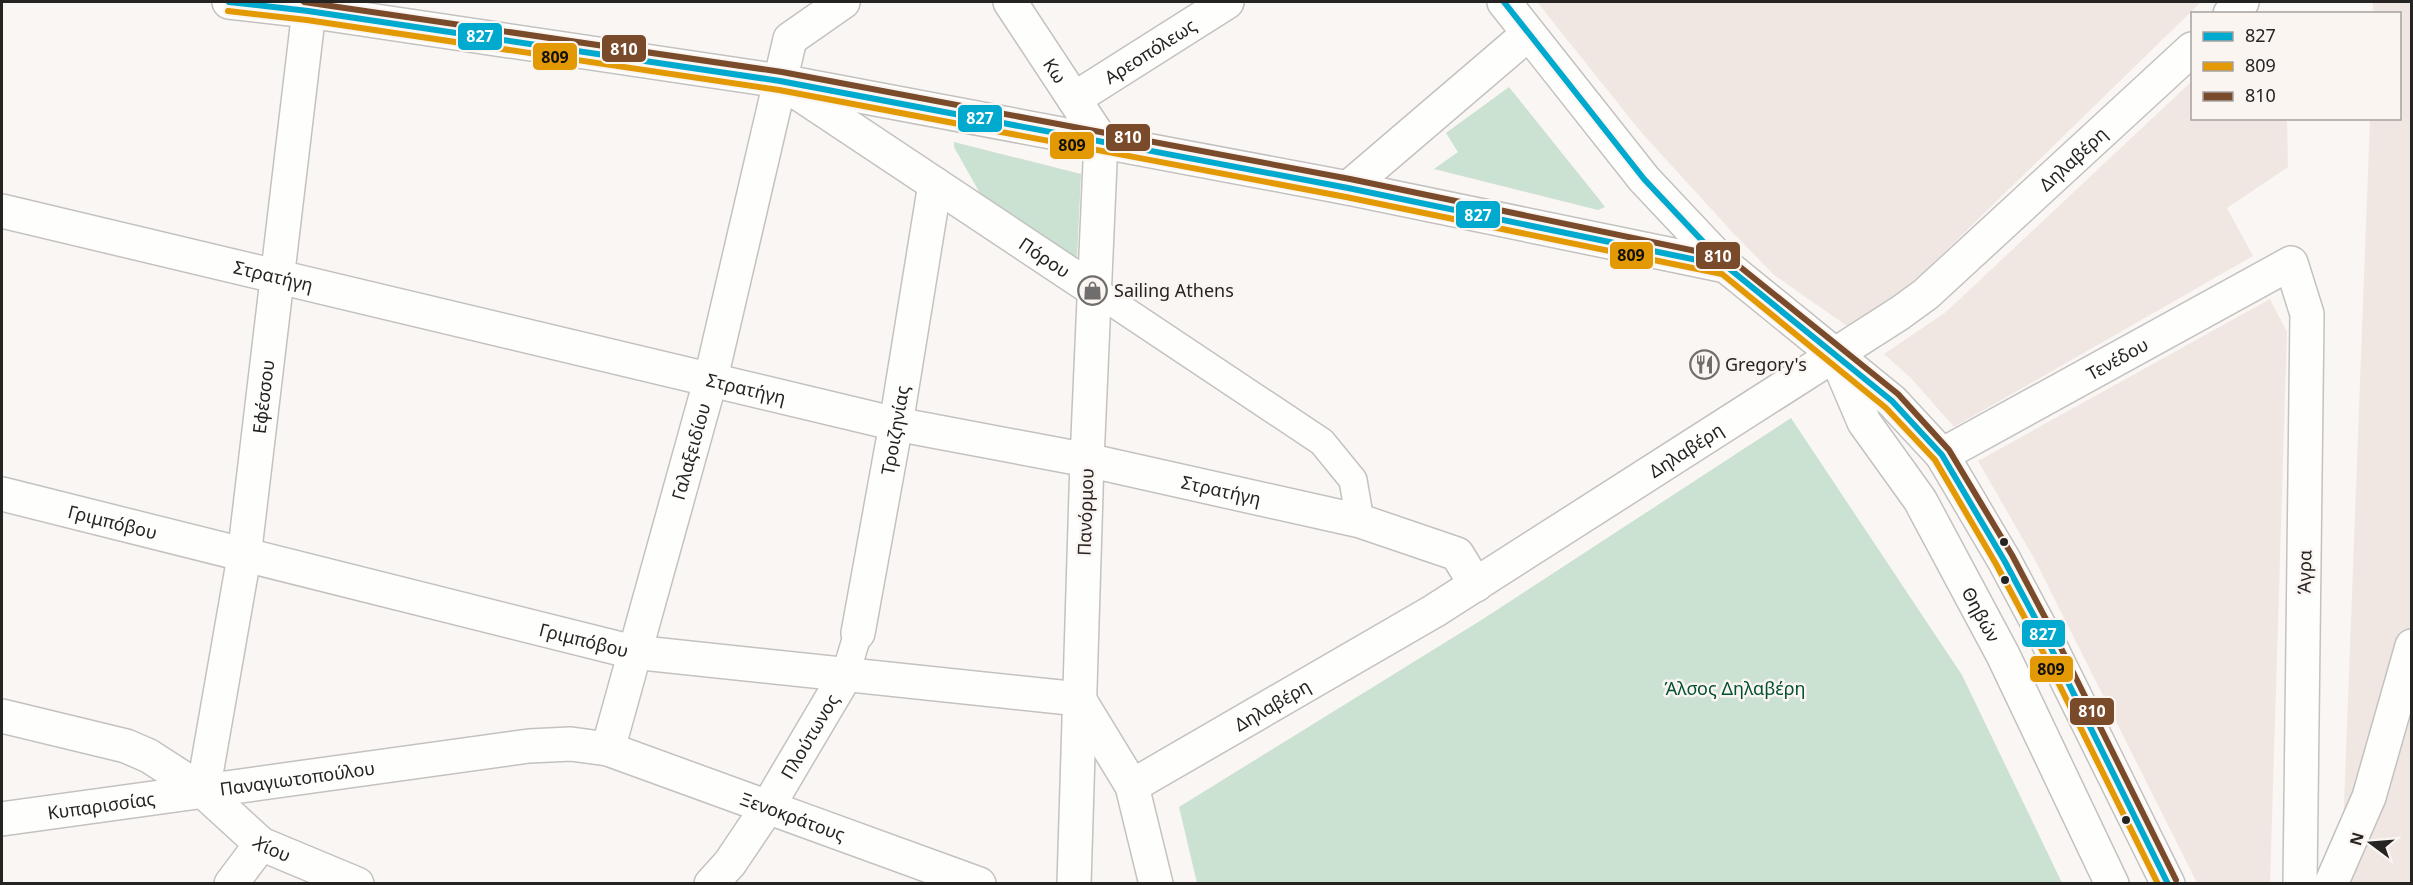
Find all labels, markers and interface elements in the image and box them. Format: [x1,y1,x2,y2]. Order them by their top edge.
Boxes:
legend [2191,12,2401,120]
street label: Αρεοπόλεως [1100,13,1201,89]
line badge: 827 [457,22,503,51]
text: 827 [2245,23,2276,47]
text: 827 [466,25,494,47]
line badge: 810 [601,34,647,63]
text: 810 [610,38,638,60]
line badge: 809 [532,42,578,71]
text: 809 [541,46,569,68]
street label: Κω [1038,53,1072,88]
text: 809 [2245,53,2276,77]
text: 810 [2245,83,2276,107]
line badge: 827 [957,104,1003,133]
text: 827 [966,107,994,129]
street label: Δηλαβέρη [2034,121,2112,196]
line badge: 810 [1105,123,1151,152]
text: 810 [1114,126,1142,148]
line badge: 809 [1049,131,1095,160]
text: 809 [1058,134,1086,156]
line badge: 827 [1455,200,1501,229]
text: 827 [1464,204,1492,226]
street label: Πόρου [1015,232,1075,283]
line badge: 809 [1609,241,1654,270]
line badge: 810 [1695,241,1741,270]
text: 809 [1617,244,1645,266]
text: 810 [1704,245,1732,267]
street label: Στρατήγη [231,255,316,297]
shop icon: Sailing Athens [1077,274,1109,306]
place label: Sailing Athens [1114,278,1234,302]
street label: Τενέδου [2082,332,2152,385]
restaurant icon: Gregory's [1688,348,1720,380]
place label: Gregory's [1725,352,1807,376]
street label: Εφέσσου [247,358,279,435]
street label: Στρατήγη [704,367,788,409]
street label: Τροιζηνίας [875,384,914,477]
street label: Γαλαξειδίου [666,400,716,503]
street label: Δηλαβέρη [1644,417,1728,483]
street label: Πανόρμου [1071,468,1099,556]
street label: Στρατήγη [1179,469,1263,511]
street label: Γριμπόβου [65,499,160,544]
unlabelled marker [1998,536,2010,548]
street label: Άγρα [2292,550,2316,594]
unlabelled marker [1999,574,2011,586]
street label: Θηβών [1957,582,2006,646]
street label: Γριμπόβου [537,617,631,662]
line badge: 827 [2021,619,2066,648]
text: 827 [2029,623,2057,645]
line badge: 809 [2029,655,2074,683]
text: 809 [2037,658,2065,680]
street label: Δηλαβέρη [1230,673,1315,736]
park label: Άλσος Δηλαβέρη [1665,676,1806,700]
street label: Πλούτωνος [775,689,844,783]
line badge: 810 [2069,697,2115,726]
text: 810 [2078,700,2106,722]
street label: Παναγιωτοπούλου [218,755,376,801]
street label: Κυπαρισσίας [46,786,157,825]
street label: Ξενοκράτους [737,786,849,846]
north arrow [2341,813,2401,873]
unlabelled marker [2120,814,2132,826]
text: N [2344,830,2369,848]
street label: Χίου [248,831,295,867]

